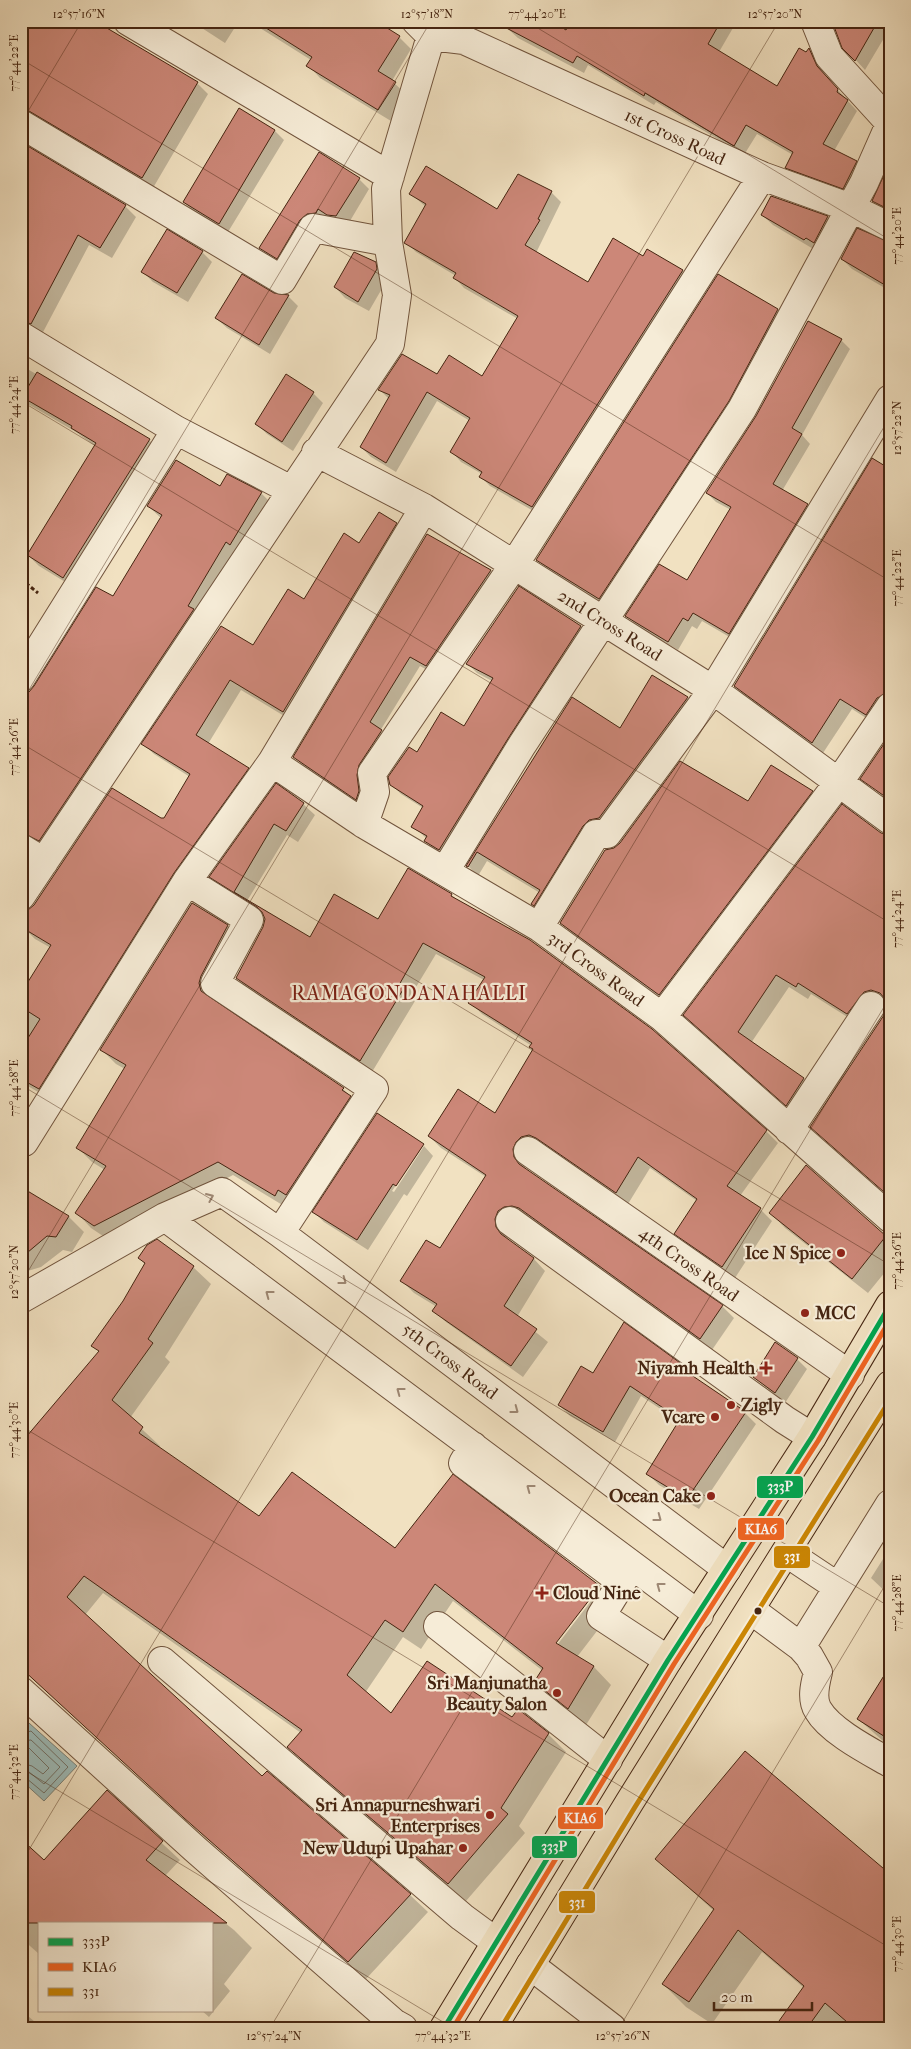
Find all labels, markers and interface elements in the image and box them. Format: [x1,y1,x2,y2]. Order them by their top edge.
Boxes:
text: 12°57'16"N [53,7,105,21]
text: 12°57'18"N [401,7,453,21]
text: 77°44'20"E [508,7,566,21]
text: 12°57'20"N [748,7,802,21]
text: 77°44'22"E [7,34,21,92]
street label: 1st Cross Road [621,105,729,170]
text: 77°44'20"E [890,207,904,265]
text: 77°44'24"E [7,376,21,434]
text: 12°57'22"N [890,401,904,455]
text: 77°44'22"E [890,549,904,607]
street label: 2nd Cross Road [554,585,666,666]
text: 77°44'26"E [7,718,21,776]
text: 77°44'24"E [890,890,904,948]
street label: 3rd Cross Road [543,927,648,1012]
district label: RAMAGONDANAHALLI [291,982,527,1005]
text: 77°44'28"E [7,1060,21,1116]
one-way arrow [205,1193,214,1204]
street label: 4th Cross Road [635,1222,743,1307]
text: 77°44'26"E [890,1232,904,1290]
place label: Ice N Spice [745,1243,831,1264]
text: 12°57'20"N [7,1245,21,1299]
marker: Ice N Spice [835,1247,847,1259]
one-way arrow [337,1275,346,1283]
one-way arrow [266,1291,275,1300]
place label: MCC [814,1303,856,1324]
marker: MCC [799,1307,811,1319]
street label: 5th Cross Road [398,1319,502,1404]
place label: Niyamh Health [637,1358,756,1379]
marker: Niyamh Health [759,1361,773,1375]
one-way arrow [397,1389,406,1397]
place label: Zigly [741,1395,784,1416]
marker: Zigly [725,1399,737,1411]
text: 77°44'30"E [7,1402,21,1458]
one-way arrow [509,1404,518,1412]
place label: Vcare [661,1407,705,1428]
marker: Vcare [709,1411,721,1423]
line badge: 333P [756,1475,804,1499]
text: 333P [767,1478,793,1495]
one-way arrow [527,1486,536,1494]
place label: Ocean Cake [609,1486,701,1507]
marker: Ocean Cake [705,1490,717,1502]
one-way arrow [652,1512,662,1521]
line badge: KIA6 [737,1517,785,1541]
text: KIA6 [745,1521,778,1538]
line badge: 331 [773,1545,811,1569]
text: 331 [784,1548,800,1565]
text: 77°44'28"E [890,1575,904,1631]
place label: Cloud Nine [553,1583,641,1604]
one-way arrow [657,1583,666,1591]
marker: Cloud Nine [535,1586,549,1600]
unlabelled marker [753,1606,763,1616]
place label: Sri Manjunatha Beauty Salon [427,1673,548,1715]
marker: Sri Manjunatha Beauty Salon [551,1687,563,1699]
text: 77°44'32"E [7,1744,21,1800]
place label: Sri Annapurneshwari Enterprises [315,1795,481,1837]
line badge: KIA6 [557,1806,604,1830]
marker: Sri Annapurneshwari Enterprises [484,1809,496,1821]
text: KIA6 [564,1810,597,1827]
line badge: 333P [531,1835,578,1859]
place label: New Udupi Upahar [303,1838,453,1859]
text: 333P [541,1838,567,1855]
marker: New Udupi Upahar [457,1842,469,1854]
line badge: 331 [558,1890,596,1914]
text: 331 [569,1894,585,1911]
text: 77°44'30"E [890,1916,904,1972]
legend [38,1922,212,2012]
text: 333P [82,1932,110,1950]
text: KIA6 [82,1958,117,1976]
scale bar [714,1979,811,2011]
text: 331 [82,1982,100,2000]
text: 20 m [721,1988,753,2006]
text: 12°57'24"N [246,2029,302,2043]
text: 77°44'32"E [415,2029,471,2043]
text: 12°57'26"N [596,2029,650,2043]

